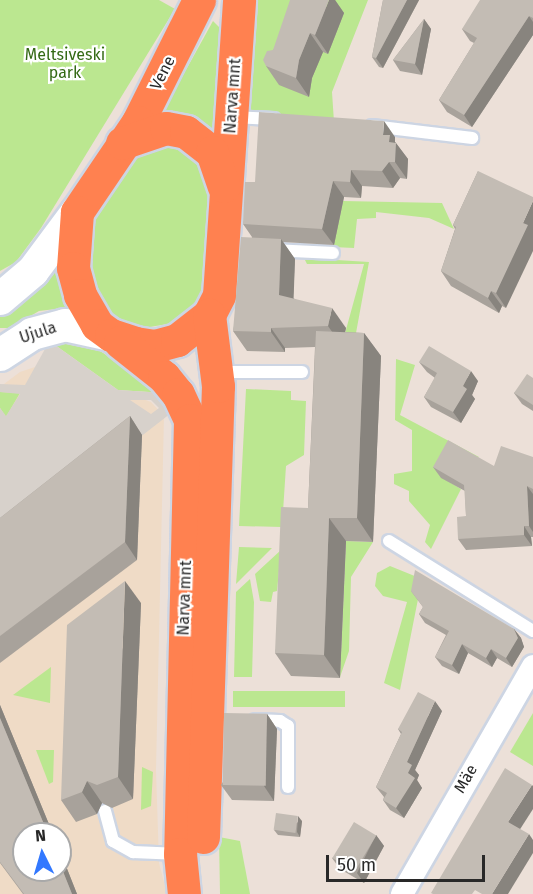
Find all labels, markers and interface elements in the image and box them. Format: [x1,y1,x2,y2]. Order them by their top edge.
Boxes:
park label: Meltsiveski park [25,45,105,83]
street label: Vene [146,53,180,93]
street label: Narva mnt [221,58,245,134]
street label: Ujula [17,318,59,348]
street label: Narva mnt [174,560,196,636]
street label: Mäe [450,761,482,797]
north arrow [12,822,72,882]
text: N [34,826,47,845]
scale bar [329,843,488,881]
text: 50 m [337,854,376,876]

